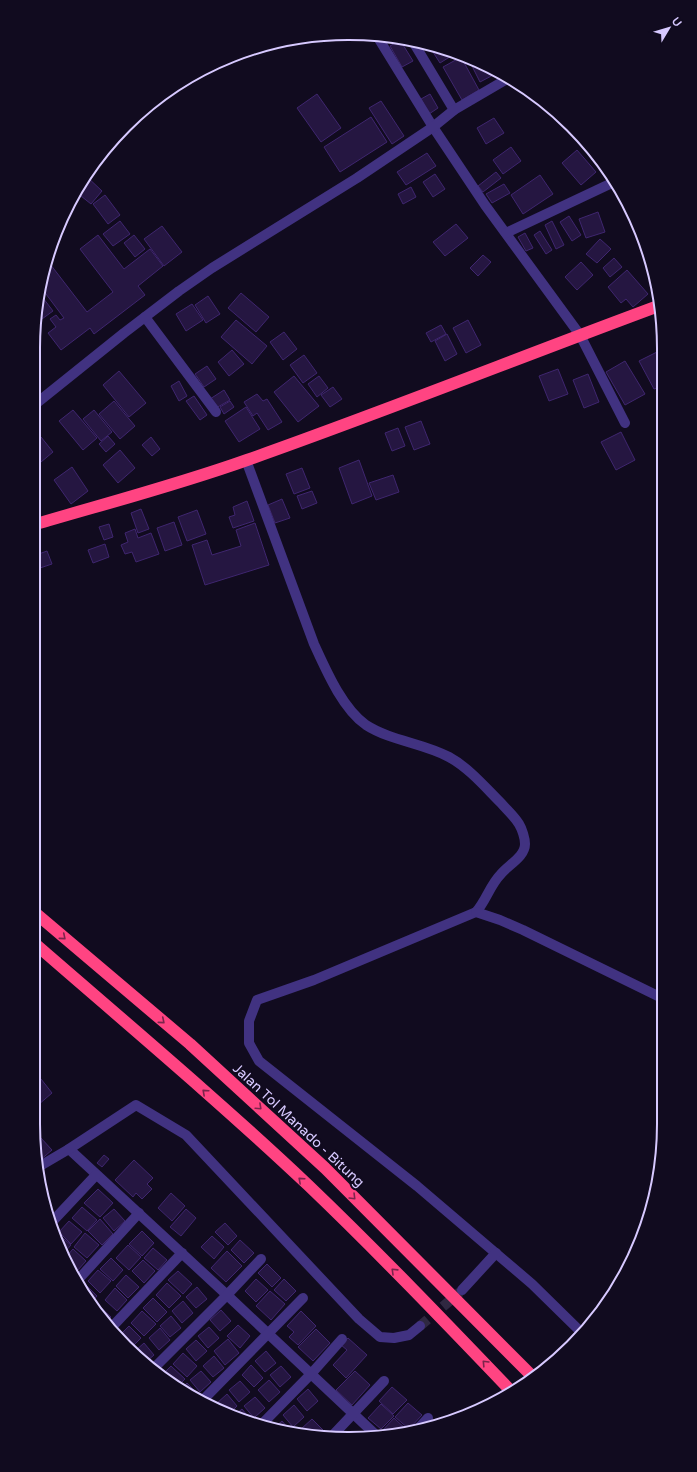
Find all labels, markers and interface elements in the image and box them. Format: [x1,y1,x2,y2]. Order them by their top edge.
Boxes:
north arrow [649,8,689,48]
text: U [669,15,684,29]
one-way arrow [58,932,65,939]
one-way arrow [157,1016,165,1023]
street label: Jalan Tol Manado - Bitung [229,1060,368,1191]
one-way arrow [202,1090,210,1097]
one-way arrow [254,1102,262,1110]
one-way arrow [299,1177,306,1184]
one-way arrow [348,1192,356,1199]
one-way arrow [391,1268,399,1276]
one-way arrow [483,1361,490,1368]

